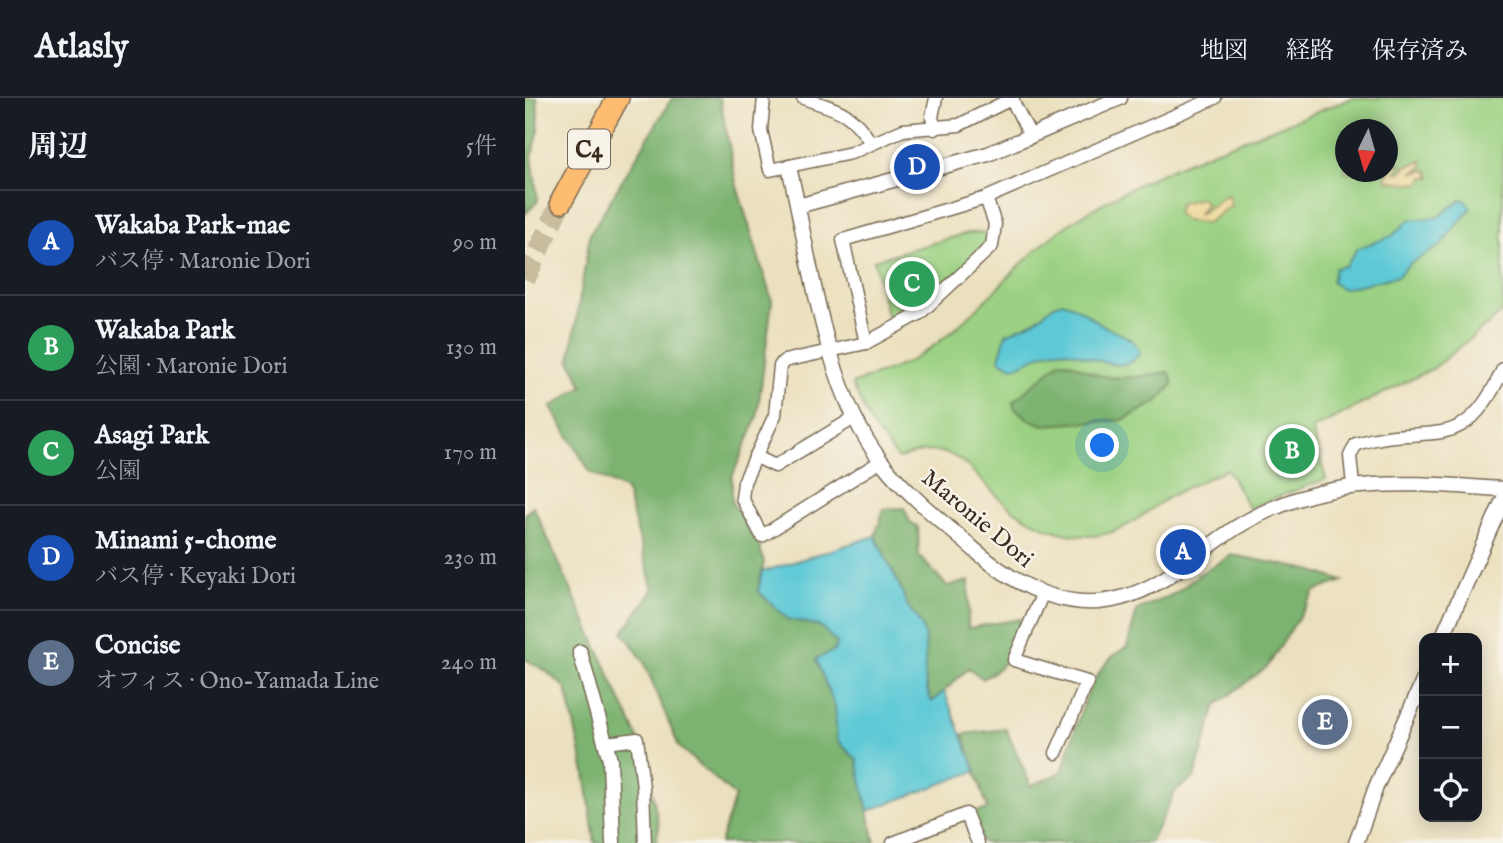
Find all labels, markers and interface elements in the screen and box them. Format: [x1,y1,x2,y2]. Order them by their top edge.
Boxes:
text: Atlasly [35,27,128,69]
text: 地図 [1200,36,1248,67]
text: 経路 [1286,36,1334,67]
text: 保存済み [1372,36,1468,67]
north arrow [1335,119,1398,182]
text: 周辺 [28,129,88,167]
road number: C4 [568,130,610,168]
text: 5件 [466,132,497,161]
pin: D [894,141,940,193]
text: Wakaba Park-mae [95,209,290,242]
text: A [43,228,59,257]
text: 90 m [453,228,497,257]
text: バス停 · Maronie Dori [95,247,311,276]
pin: C [889,258,935,310]
text: Wakaba Park [95,314,235,347]
text: B [43,333,59,362]
text: 130 m [446,333,497,362]
text: 公園 · Maronie Dori [95,352,288,381]
text: Asagi Park [95,419,209,452]
pin: B [1269,425,1315,477]
your location [1085,428,1119,462]
text: C [43,438,59,467]
text: 170 m [444,438,497,467]
text: 公園 [95,457,141,486]
street label: Maronie Dori [914,463,1040,575]
text: Minami 5-chome [95,524,277,557]
pin: A [1160,526,1206,578]
text: D [42,543,60,572]
text: 230 m [444,543,497,572]
text: バス停 · Keyaki Dori [95,562,296,591]
text: Concise [95,629,181,662]
map controls [1419,633,1482,822]
button: + [1419,633,1482,696]
text: E [43,648,59,677]
text: 240 m [441,648,497,677]
text: オフィス · Ono-Yamada Line [95,667,379,696]
pin: E [1302,696,1348,748]
button: − [1419,696,1482,759]
button: locate [1419,759,1482,822]

